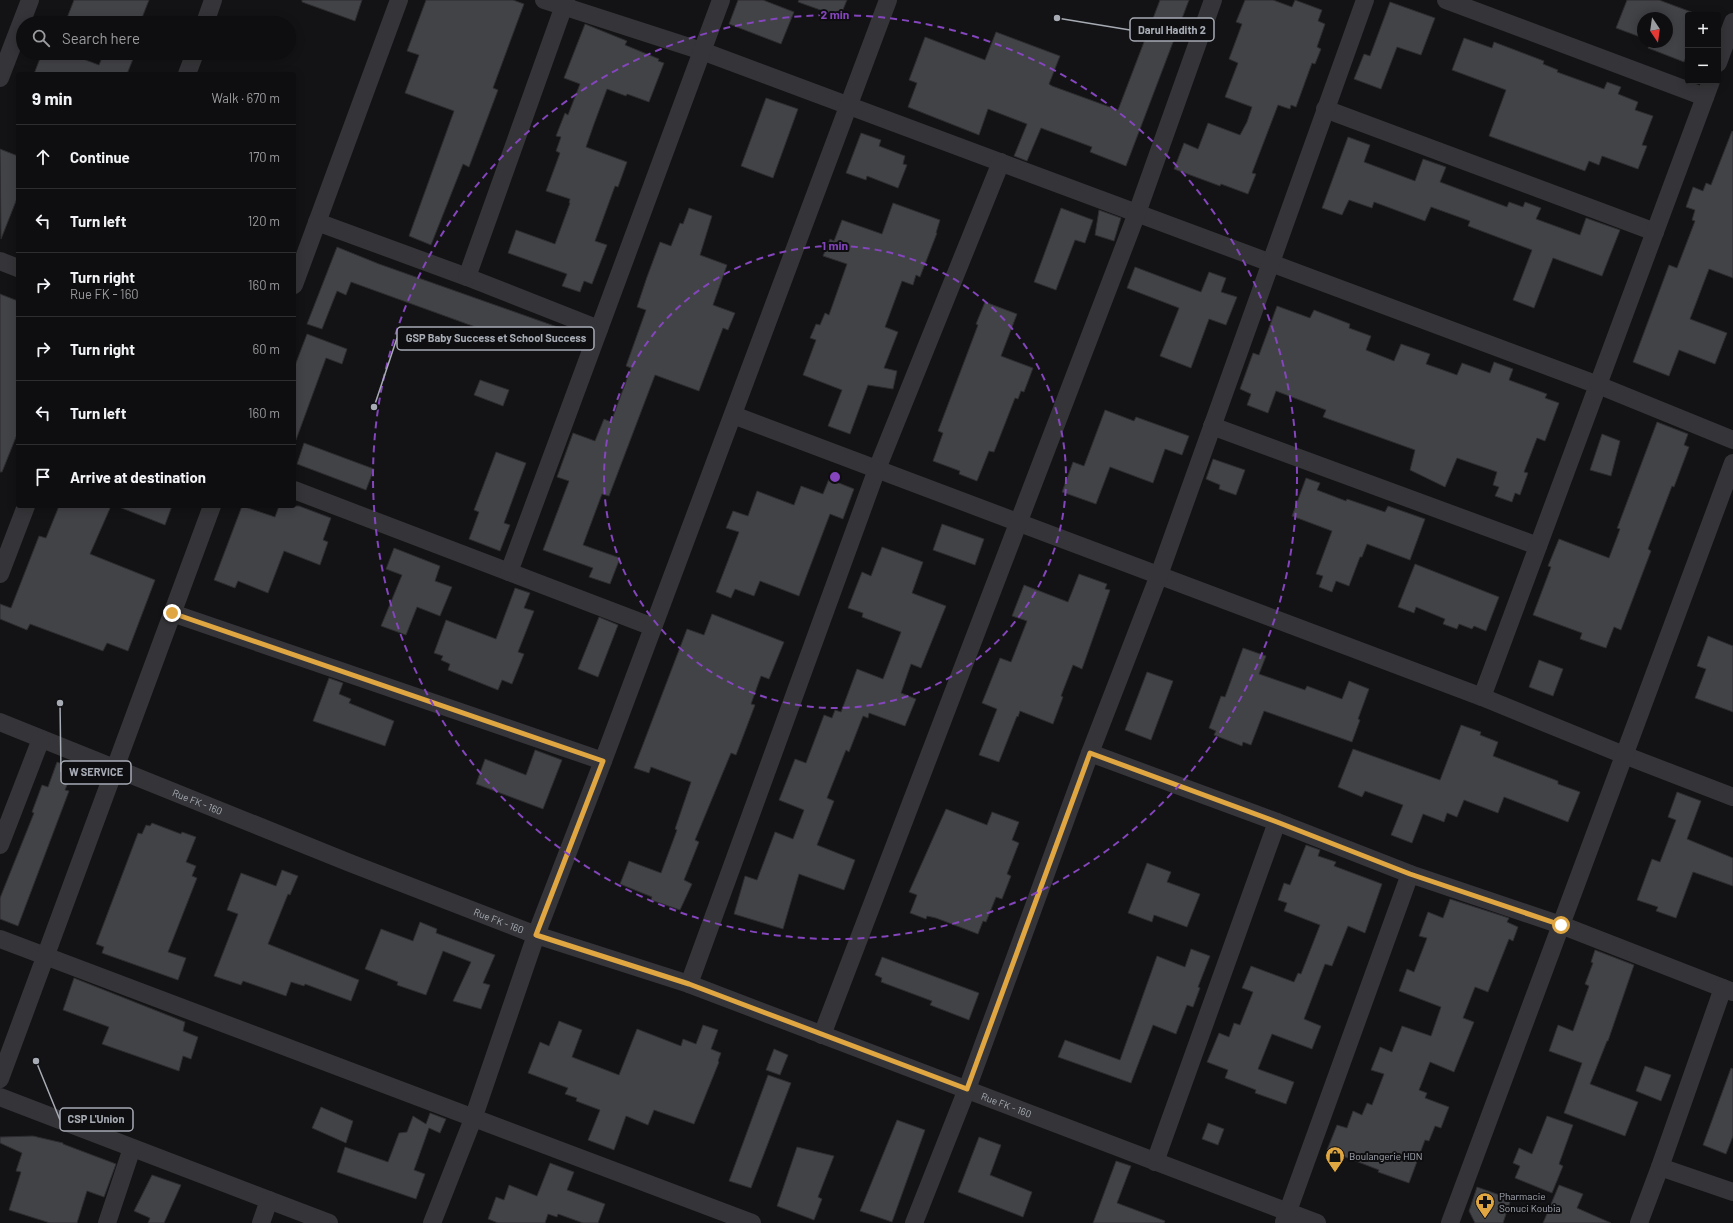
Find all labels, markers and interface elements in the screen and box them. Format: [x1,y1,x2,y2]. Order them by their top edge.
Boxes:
text: 2 min [821,7,849,21]
north arrow [1637,12,1673,48]
map controls [1685,12,1721,84]
button: + [1685,12,1721,48]
search box [16,16,296,60]
callout: Darul Hadith 2 [1130,18,1214,41]
text: Darul Hadith 2 [1138,23,1206,36]
icon: search [30,27,52,49]
text: Search here [62,29,140,47]
button: − [1685,48,1721,84]
text: 9 min [32,88,72,108]
text: Walk · 670 m [212,90,280,106]
icon: ahead [32,146,54,168]
text: Continue [70,148,130,166]
text: 170 m [249,149,280,165]
icon: left [32,210,54,232]
text: Turn left [70,212,126,230]
text: 120 m [248,213,280,229]
text: 1 min [822,238,848,252]
text: Turn right [70,268,135,286]
icon: right [32,274,54,296]
text: 160 m [248,277,280,293]
text: Rue FK - 160 [70,286,139,302]
callout: GSP Baby Success et School Success [397,327,594,350]
text: GSP Baby Success et School Success [406,331,587,344]
icon: right [32,338,54,360]
text: Turn right [70,340,135,358]
text: 60 m [253,341,280,357]
icon: left [32,402,54,424]
text: Turn left [70,404,126,422]
text: 160 m [248,405,280,421]
icon: arrive [32,466,54,488]
text: Arrive at destination [70,468,206,486]
centre of rings [828,470,842,484]
route end [163,604,181,622]
callout: W SERVICE [61,761,131,784]
text: W SERVICE [69,765,124,778]
street label: Rue FK - 160 [171,786,224,817]
street label: Rue FK - 160 [472,905,526,936]
route start [1552,916,1570,934]
street label: Rue FK - 160 [979,1090,1033,1120]
callout: CSP L'Union [60,1108,133,1131]
text: CSP L'Union [68,1112,124,1125]
shop icon: Boulangerie HDN [1324,1145,1346,1173]
place label: Boulangerie HDN [1349,1150,1423,1162]
place label: Pharmacie Sonuci Koubia [1499,1190,1561,1214]
pharmacy icon: Pharmacie Sonuci Koubia [1474,1191,1496,1219]

